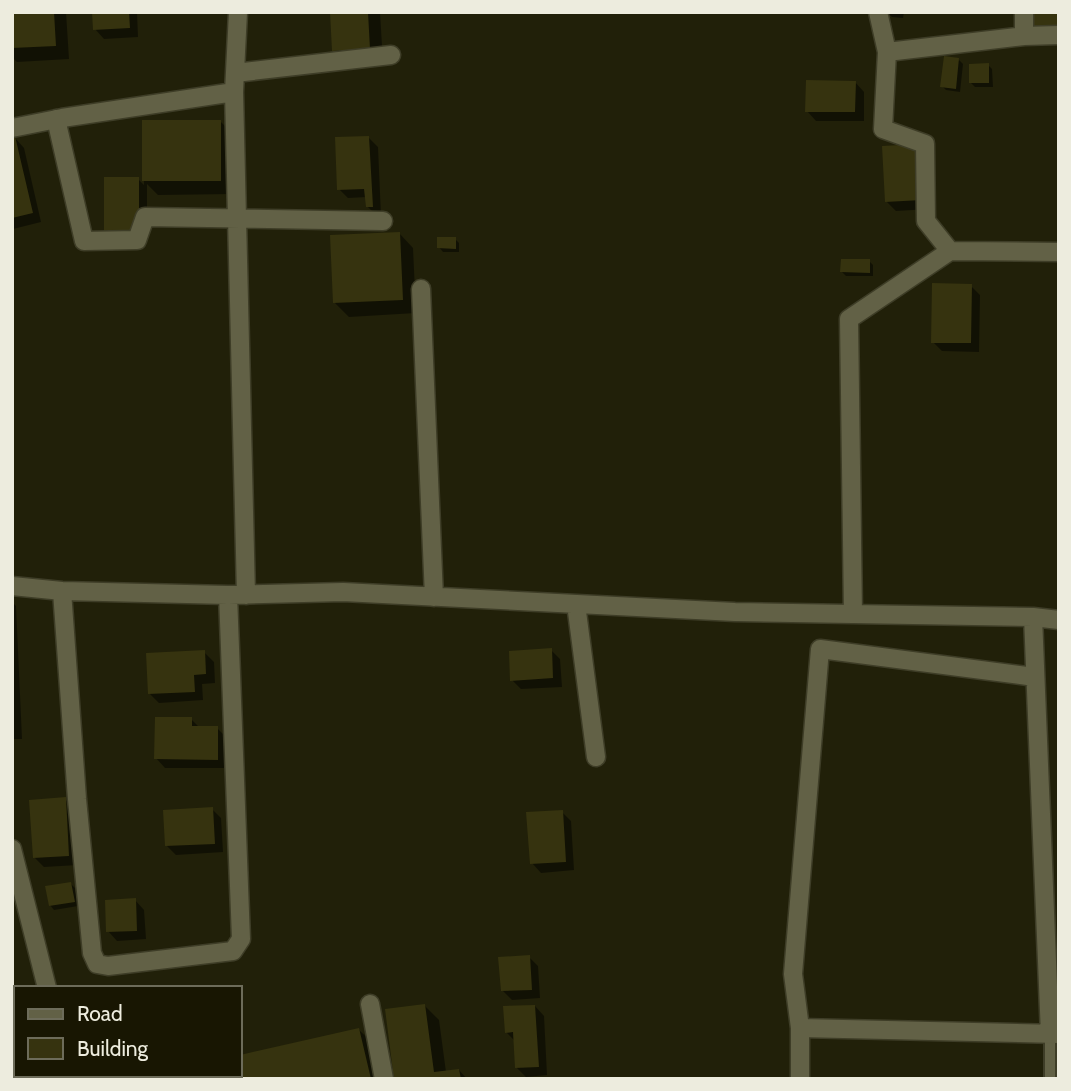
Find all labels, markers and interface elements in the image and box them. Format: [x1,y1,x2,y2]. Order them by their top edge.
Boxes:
legend [14,986,242,1077]
text: Road [77,1001,123,1026]
text: Building [77,1036,149,1061]

